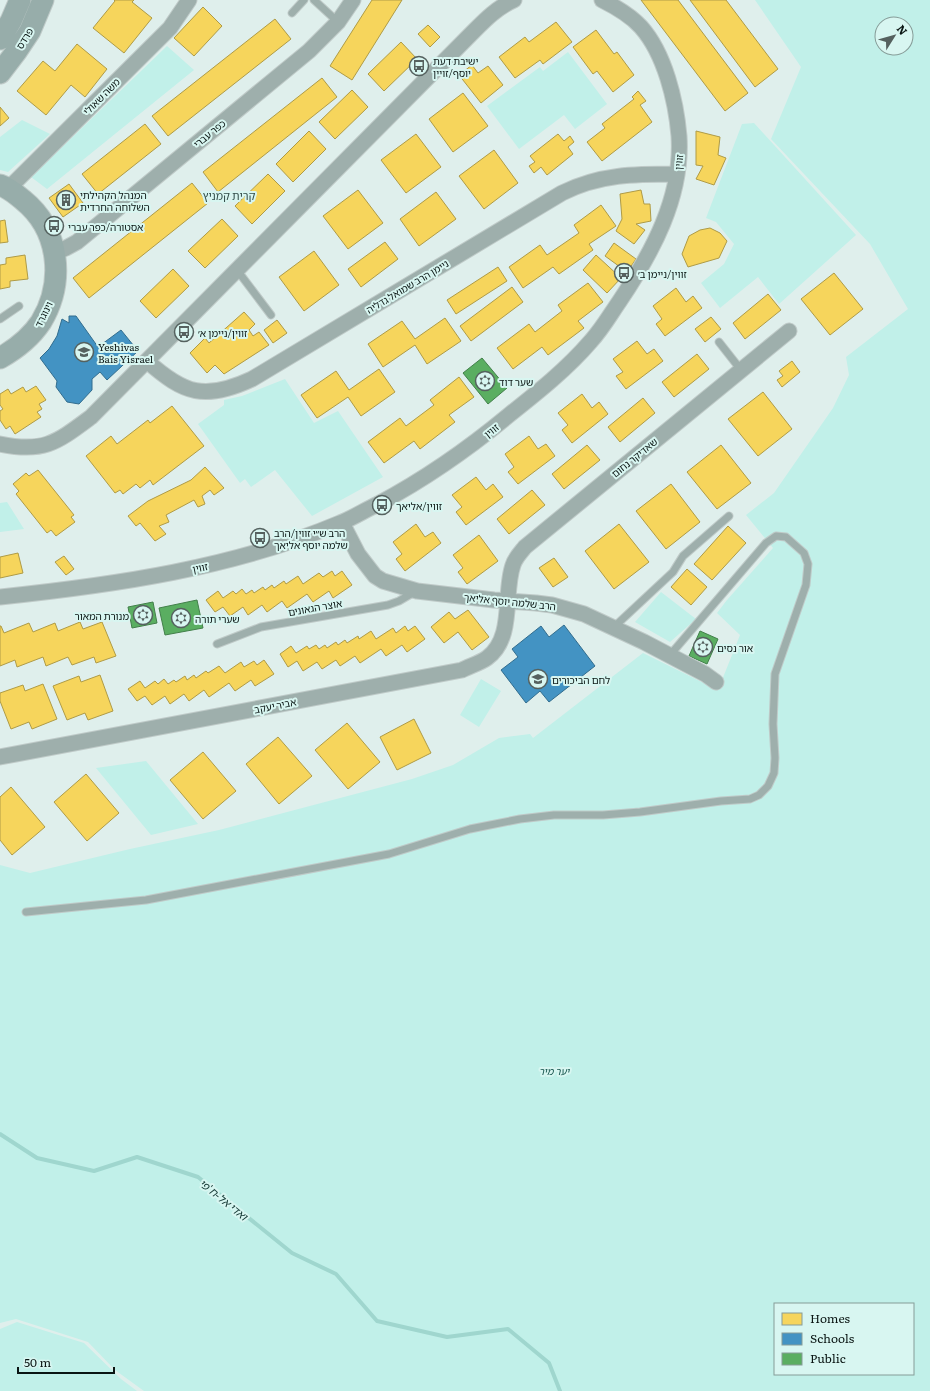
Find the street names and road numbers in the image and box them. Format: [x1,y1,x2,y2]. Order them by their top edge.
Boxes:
street label: פרדס [12,24,36,52]
street label: משה שאולי [79,74,123,118]
street label: כפר עברי [190,115,228,151]
street label: זווין [670,153,686,171]
street label: ניימן הרב שמואל גדליה [363,255,451,317]
street label: וינוגרד [30,299,56,329]
street label: זווין [480,419,502,441]
street label: שאדיקר נחום [608,434,660,480]
street label: זווין [191,558,209,576]
street label: הרב שלמה יוסף אליאך [463,589,557,613]
street label: אוצר הגאונים [287,595,343,619]
street label: אביר יעקב [253,694,297,716]

